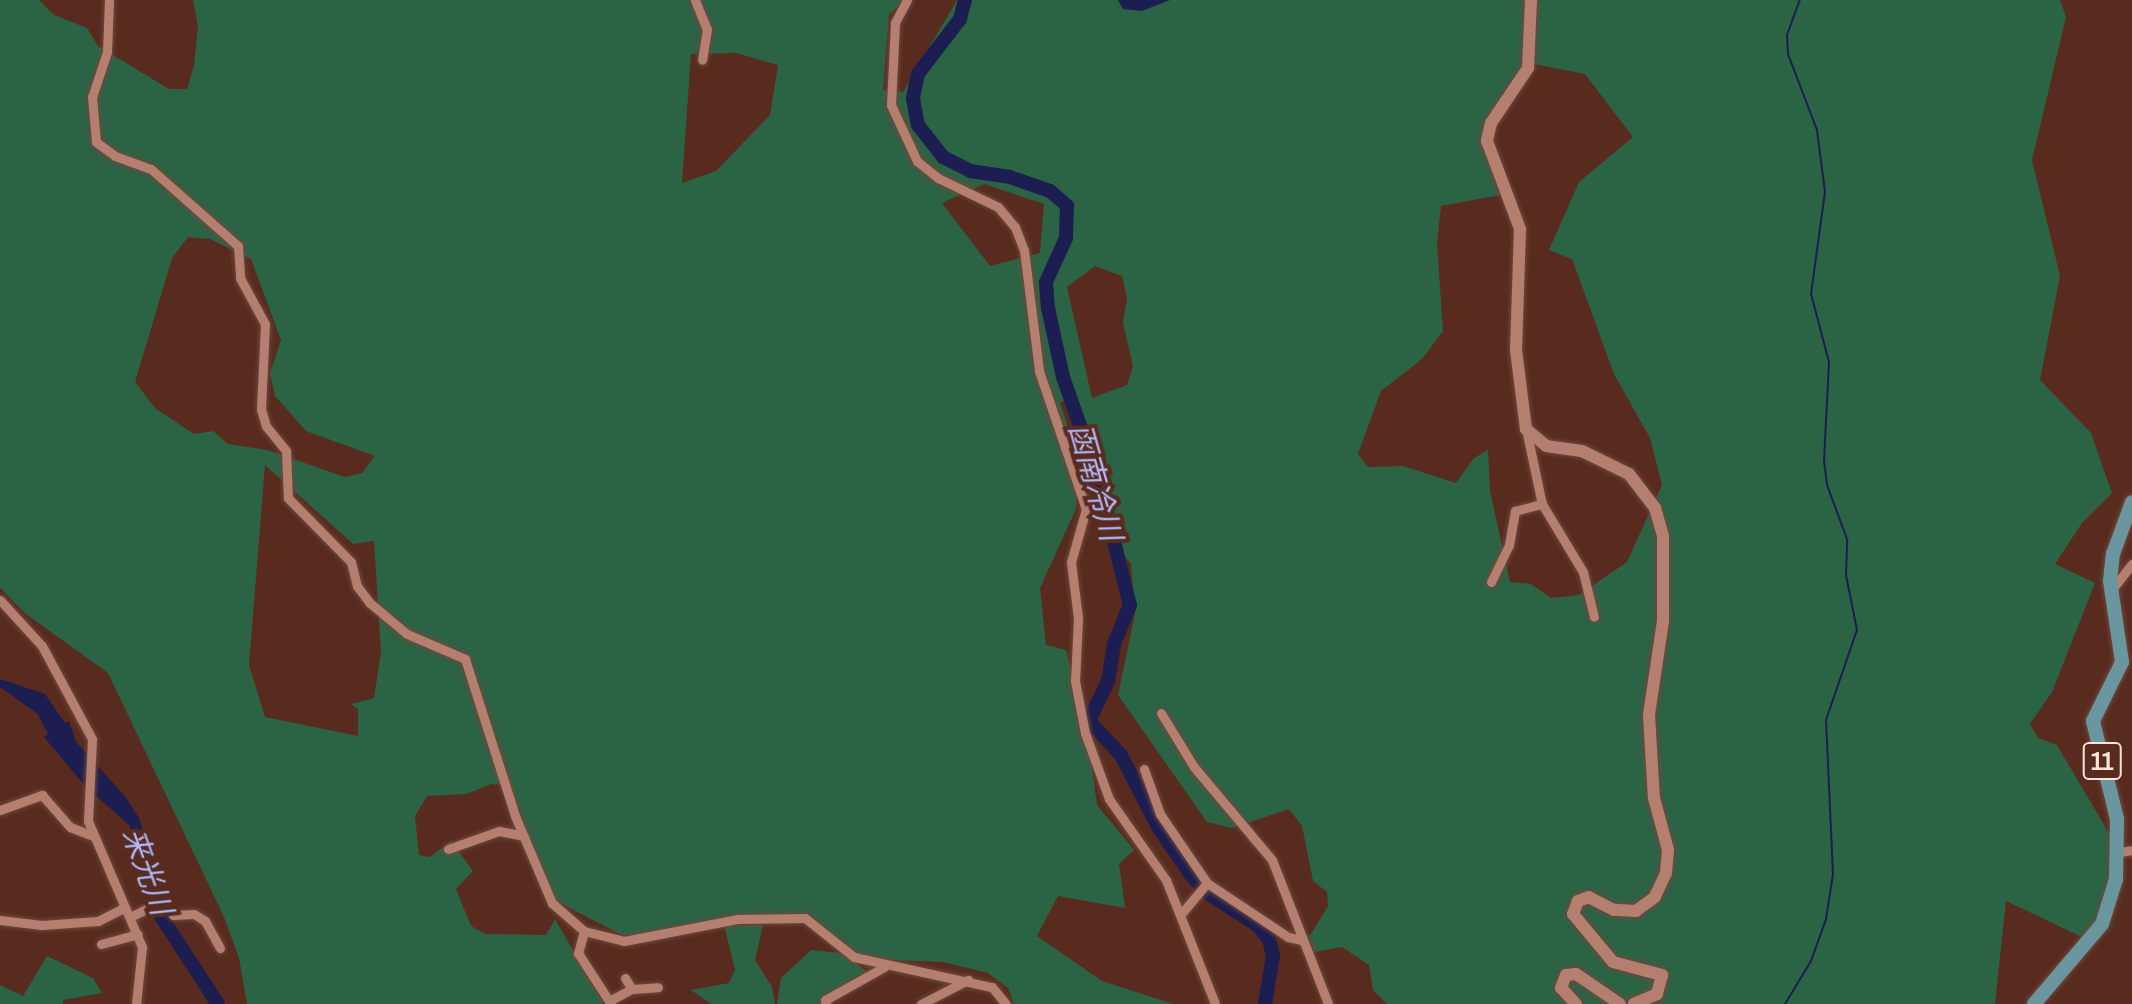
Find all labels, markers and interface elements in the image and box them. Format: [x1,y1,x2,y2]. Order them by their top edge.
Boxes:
water label: 函南冷川 [1062,419,1130,545]
road number: 11 [2082,739,2122,783]
water label: 来光川 [116,823,180,919]

